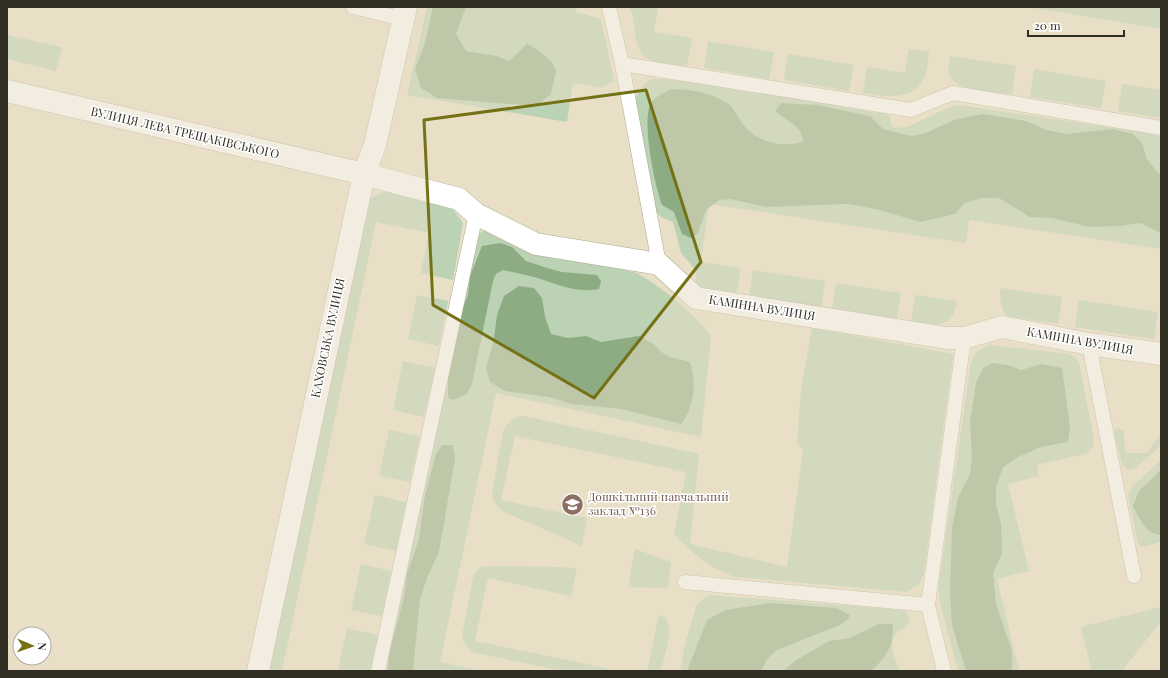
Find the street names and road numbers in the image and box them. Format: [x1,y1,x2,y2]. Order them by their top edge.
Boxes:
street label: ВУЛИЦЯ ЛЕВА ТРЕЩАКІВСЬКОГО [89,102,281,162]
street label: КАХОВСЬКА ВУЛИЦЯ [307,276,348,399]
street label: КАМІННА ВУЛИЦЯ [708,291,817,323]
street label: КАМІННА ВУЛИЦЯ [1026,323,1135,357]

